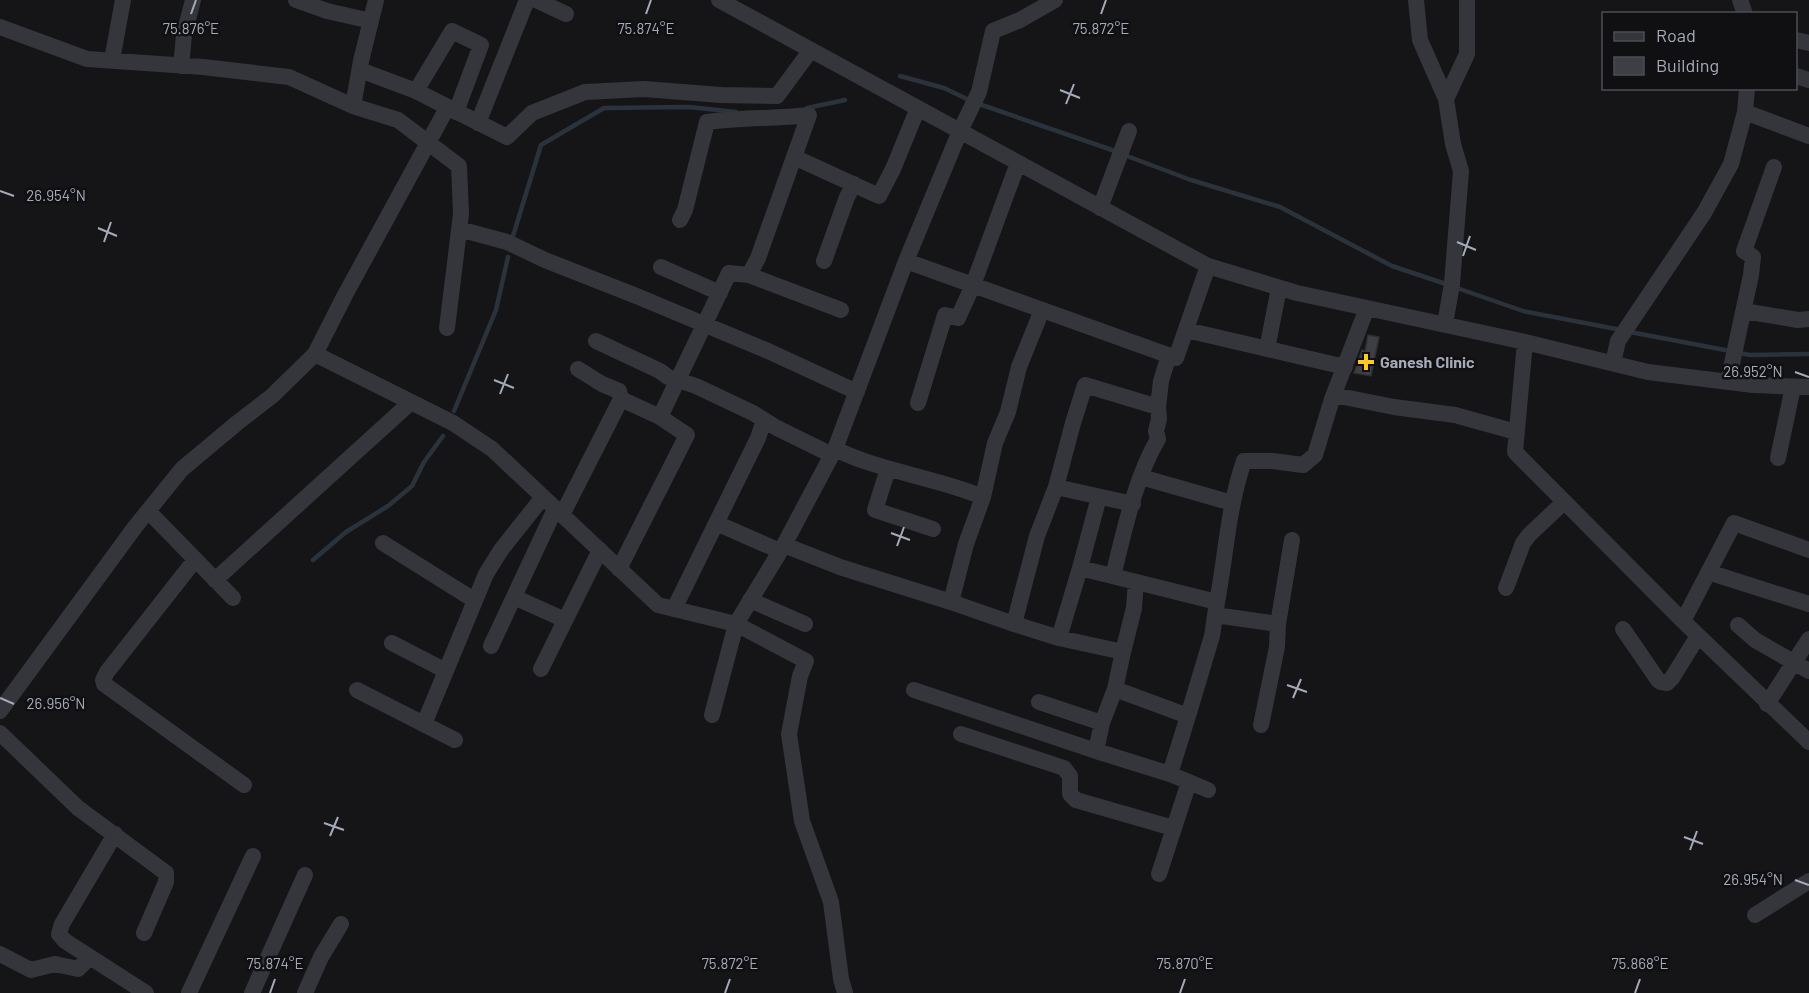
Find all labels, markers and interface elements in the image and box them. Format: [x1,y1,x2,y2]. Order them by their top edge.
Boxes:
legend [1602,12,1797,90]
text: 75.876°E [163,19,219,37]
text: 75.874°E [618,19,674,37]
text: 75.872°E [1073,19,1129,37]
text: Road [1656,24,1696,46]
text: Building [1656,54,1719,76]
text: 26.954°N [26,186,86,204]
place label: Ganesh Clinic [1380,352,1475,371]
marker: Ganesh Clinic [1357,353,1375,371]
text: 26.952°N [1723,362,1783,380]
text: 26.956°N [26,694,86,712]
text: 26.954°N [1723,870,1783,888]
text: 75.874°E [247,954,303,972]
text: 75.872°E [702,954,758,972]
text: 75.870°E [1156,954,1214,972]
text: 75.868°E [1611,954,1669,972]

